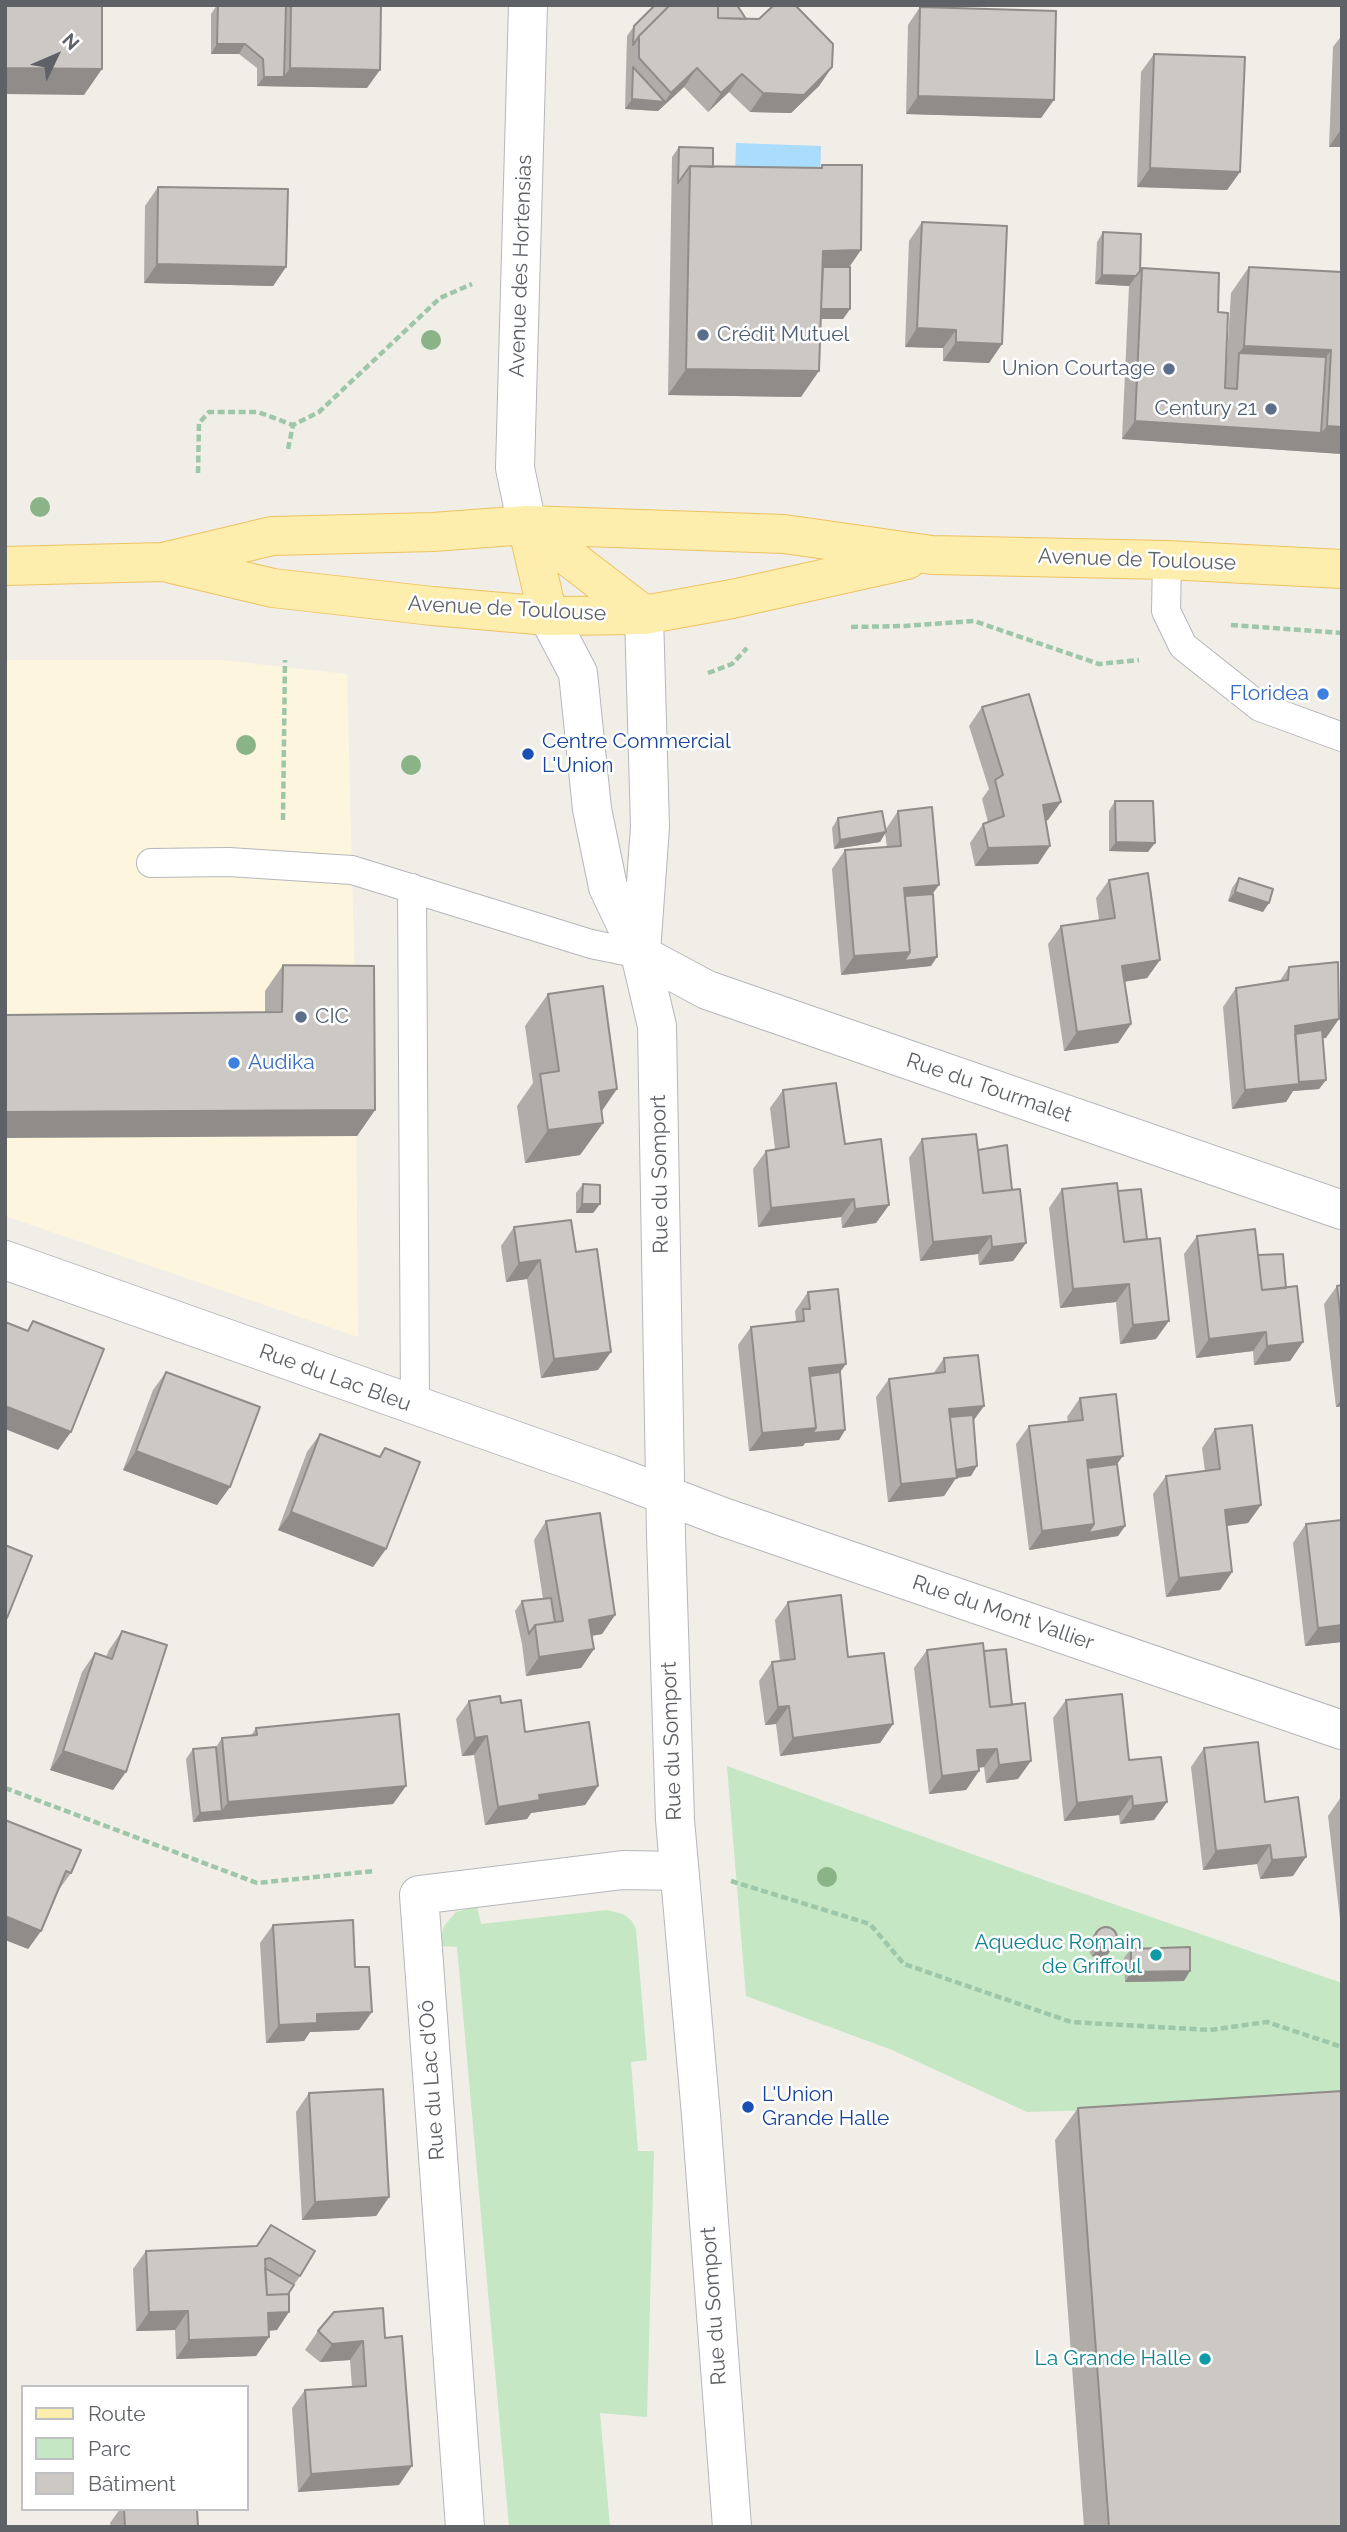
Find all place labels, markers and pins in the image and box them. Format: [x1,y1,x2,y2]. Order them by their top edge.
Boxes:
place label: Crédit Mutuel [717,322,849,348]
marker: Crédit Mutuel [695,327,711,343]
place label: Union Courtage [1002,356,1155,382]
marker: Union Courtage [1161,361,1177,377]
place label: Century 21 [1155,396,1257,422]
marker: Century 21 [1263,401,1279,417]
place label: Floridea [1230,681,1309,707]
marker: Floridea [1315,686,1331,702]
place label: Centre Commercial L'Union [542,729,731,779]
marker: Centre Commercial L'Union [520,746,536,762]
place label: CIC [315,1004,349,1030]
marker: CIC [293,1009,309,1025]
place label: Audika [248,1050,315,1076]
marker: Audika [226,1055,242,1071]
place label: Aqueduc Romain de Griffoul [975,1930,1142,1980]
marker: Aqueduc Romain de Griffoul [1148,1947,1164,1963]
place label: L'Union Grande Halle [762,2082,889,2132]
marker: L'Union Grande Halle [740,2099,756,2115]
place label: La Grande Halle [1035,2346,1191,2372]
marker: La Grande Halle [1197,2351,1213,2367]

